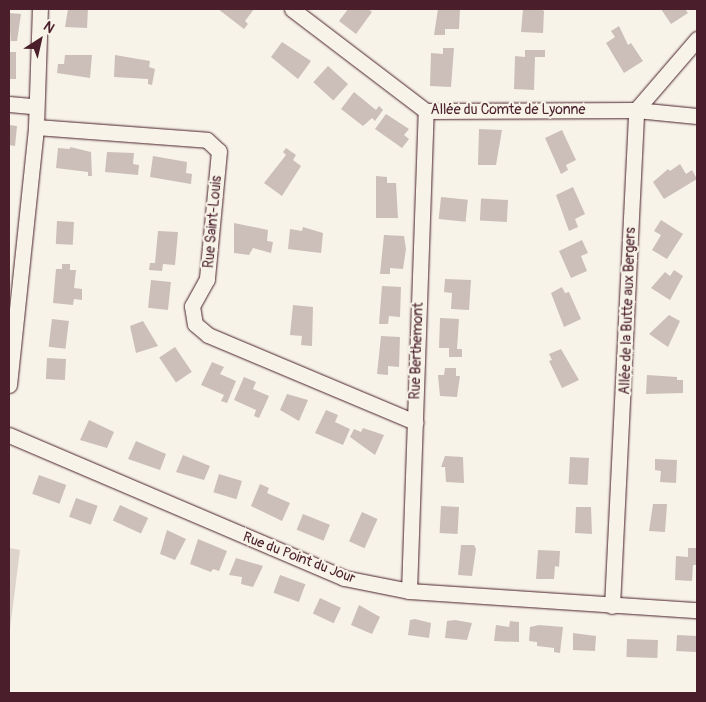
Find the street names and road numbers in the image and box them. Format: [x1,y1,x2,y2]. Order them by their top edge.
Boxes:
street label: Allée du Comte de Lyonne [431,102,585,118]
street label: Rue Saint-Louis [201,175,225,269]
street label: Allée de la Butte aux Bergers [617,227,639,395]
street label: Rue Berthemont [407,302,427,400]
street label: Rue du Point du Jour [240,529,358,587]

